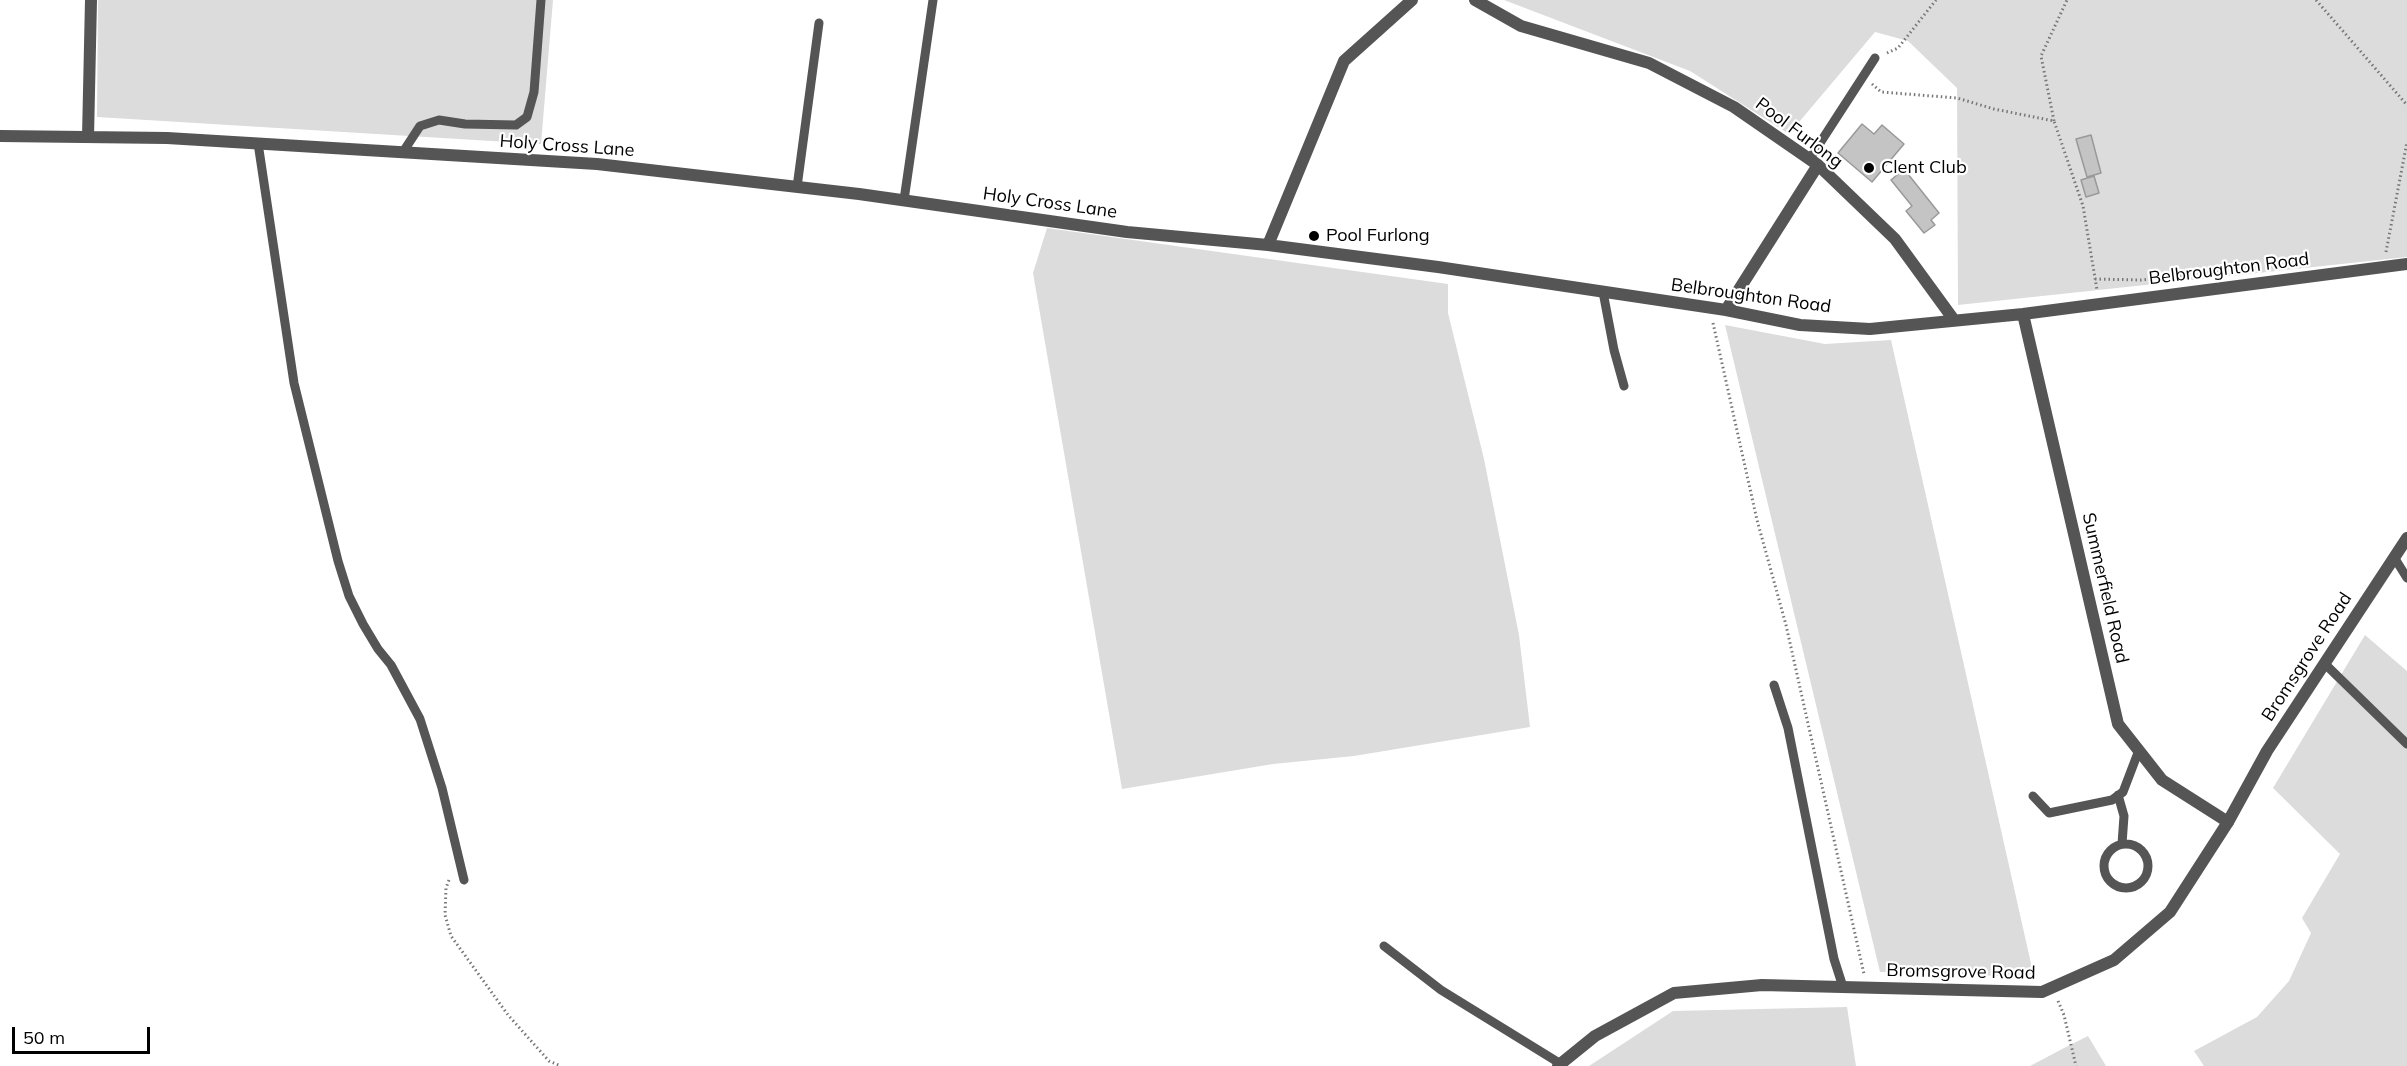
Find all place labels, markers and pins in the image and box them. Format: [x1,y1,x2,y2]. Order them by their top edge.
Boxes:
place label: Clent Club [1881,157,1967,179]
marker: Clent Club [1862,161,1876,175]
place label: Pool Furlong [1326,225,1430,247]
marker: Pool Furlong [1307,229,1321,243]

